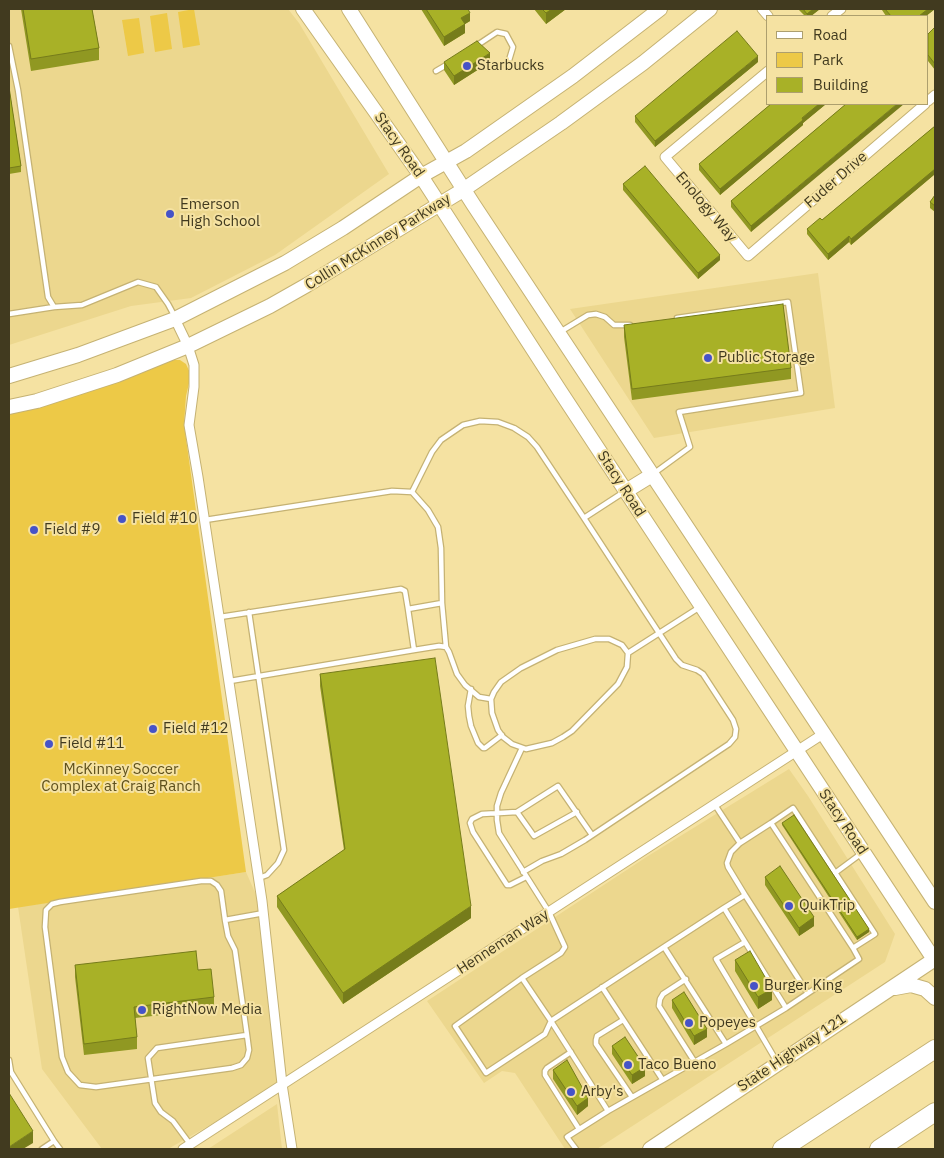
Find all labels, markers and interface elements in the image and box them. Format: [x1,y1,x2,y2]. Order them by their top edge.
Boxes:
legend [766,15,929,105]
text: Road [813,25,848,44]
text: Park [813,50,843,69]
place label: Starbucks [477,57,544,75]
marker: Starbucks [461,60,473,72]
text: Building [813,75,868,94]
street label: Stacy Road [370,109,428,181]
street label: Fuder Drive [801,148,871,212]
street label: Enology Way [672,168,740,246]
street label: Collin McKinney Parkway [302,190,454,294]
place label: Emerson High School [180,196,260,231]
marker: Emerson High School [164,208,176,220]
place label: Public Storage [718,349,815,367]
marker: Public Storage [702,352,714,364]
street label: Stacy Road [593,448,649,520]
place label: Field #10 [132,510,197,528]
marker: Field #10 [116,513,128,525]
place label: Field #9 [44,521,100,539]
marker: Field #9 [28,524,40,536]
place label: Field #12 [163,720,228,738]
marker: Field #12 [147,723,159,735]
place label: Field #11 [59,735,124,753]
marker: Field #11 [43,738,55,750]
park label: McKinney Soccer Complex at Craig Ranch [41,761,201,796]
street label: Stacy Road [815,786,871,858]
place label: QuikTrip [799,897,855,915]
marker: QuikTrip [783,900,795,912]
street label: Henneman Way [454,906,552,978]
place label: Burger King [764,977,842,995]
marker: Burger King [748,980,760,992]
place label: RightNow Media [152,1001,262,1019]
marker: RightNow Media [136,1004,148,1016]
street label: State Highway 121 [734,1010,850,1096]
place label: Popeyes [699,1014,756,1032]
marker: Popeyes [683,1017,695,1029]
place label: Taco Bueno [638,1056,716,1074]
marker: Taco Bueno [622,1059,634,1071]
place label: Arby's [581,1083,623,1101]
marker: Arby's [565,1086,577,1098]

